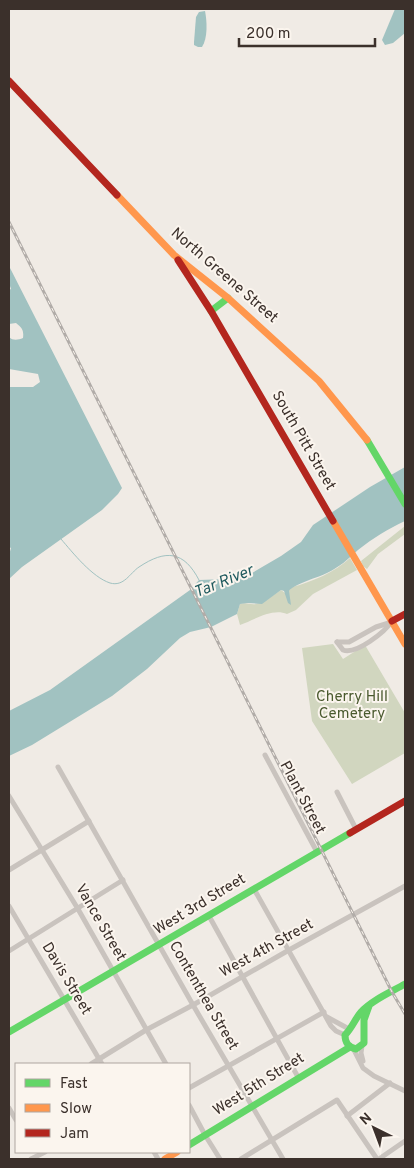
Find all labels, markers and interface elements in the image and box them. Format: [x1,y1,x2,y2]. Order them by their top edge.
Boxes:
scale bar [239,15,375,47]
text: 200 m [246,25,291,44]
street label: North Greene Street [166,224,282,328]
street label: South Pitt Street [267,388,339,494]
water label: Tar River [191,560,258,603]
park label: Cherry Hill Cemetery [316,688,388,724]
street label: Plant Street [275,758,329,838]
street label: West 3rd Street [151,870,249,940]
street label: Vance Street [70,881,130,965]
street label: West 4th Street [217,915,317,983]
street label: Contenthea Street [164,938,242,1054]
street label: Davis Street [37,939,95,1019]
street label: West 5th Street [210,1049,308,1121]
legend [15,1063,190,1153]
text: Fast [60,1075,88,1094]
text: Slow [60,1100,92,1119]
north arrow [349,1103,399,1153]
text: N [357,1110,376,1129]
text: Jam [60,1125,89,1144]

